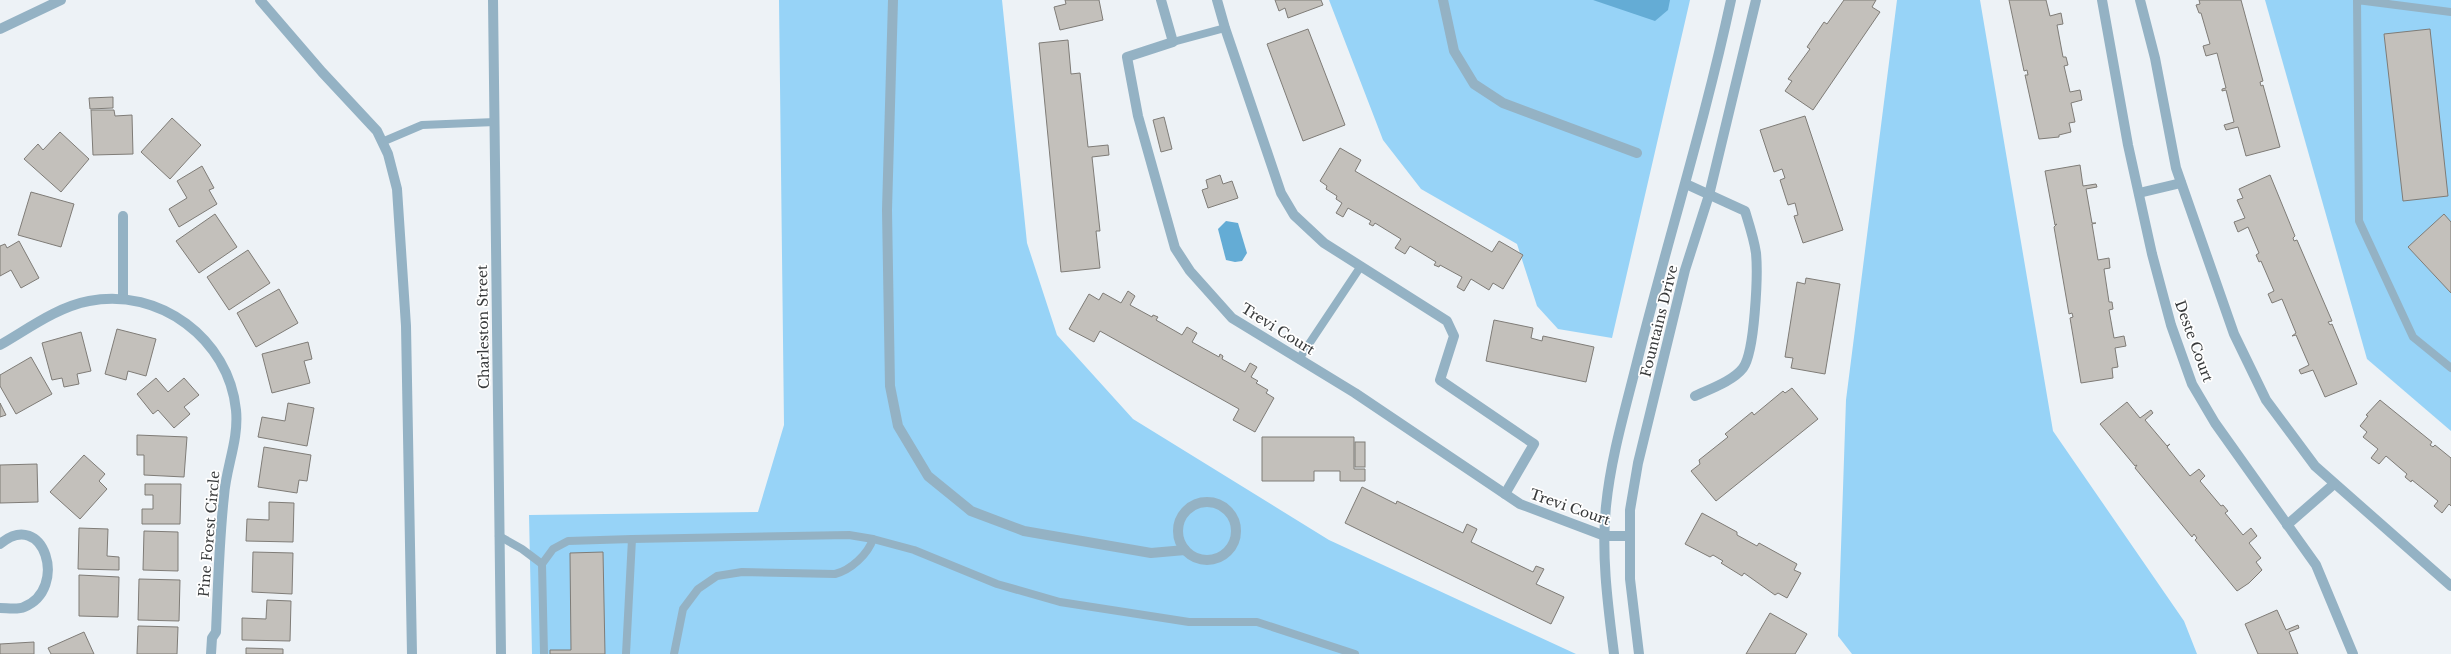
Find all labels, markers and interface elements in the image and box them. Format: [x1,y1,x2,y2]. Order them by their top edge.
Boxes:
street label: Fountains Drive [1636,263,1682,379]
street label: Charleston Street [473,264,493,389]
street label: Deste Court [2171,298,2217,385]
street label: Trevi Court [1238,299,1319,359]
street label: Pine Forest Circle [195,470,223,598]
street label: Trevi Court [1528,485,1613,529]

